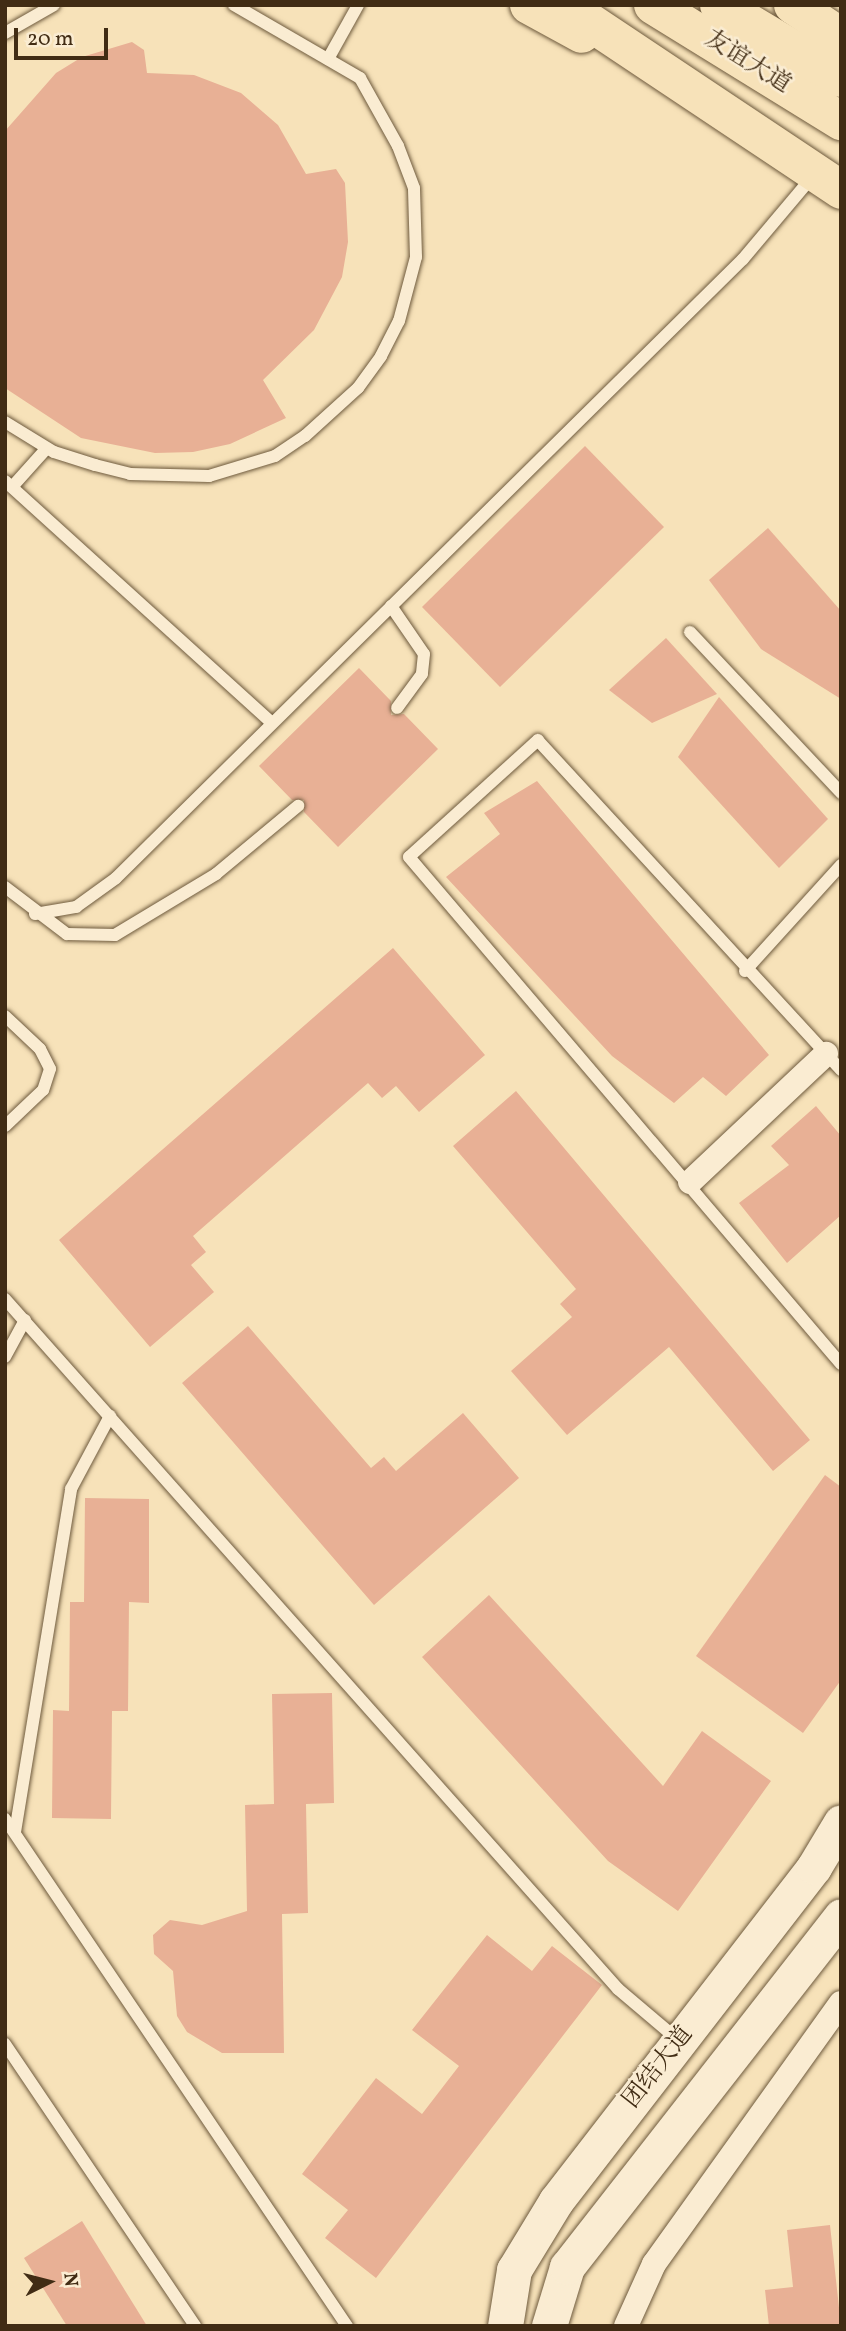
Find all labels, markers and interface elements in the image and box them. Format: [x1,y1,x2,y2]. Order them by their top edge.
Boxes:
scale bar [18,14,112,58]
text: 20 m [27,25,73,54]
street label: 友谊大道 [699,25,795,101]
street label: 团结大道 [618,2021,700,2115]
north arrow [14,2247,84,2317]
text: N [56,2272,84,2288]

